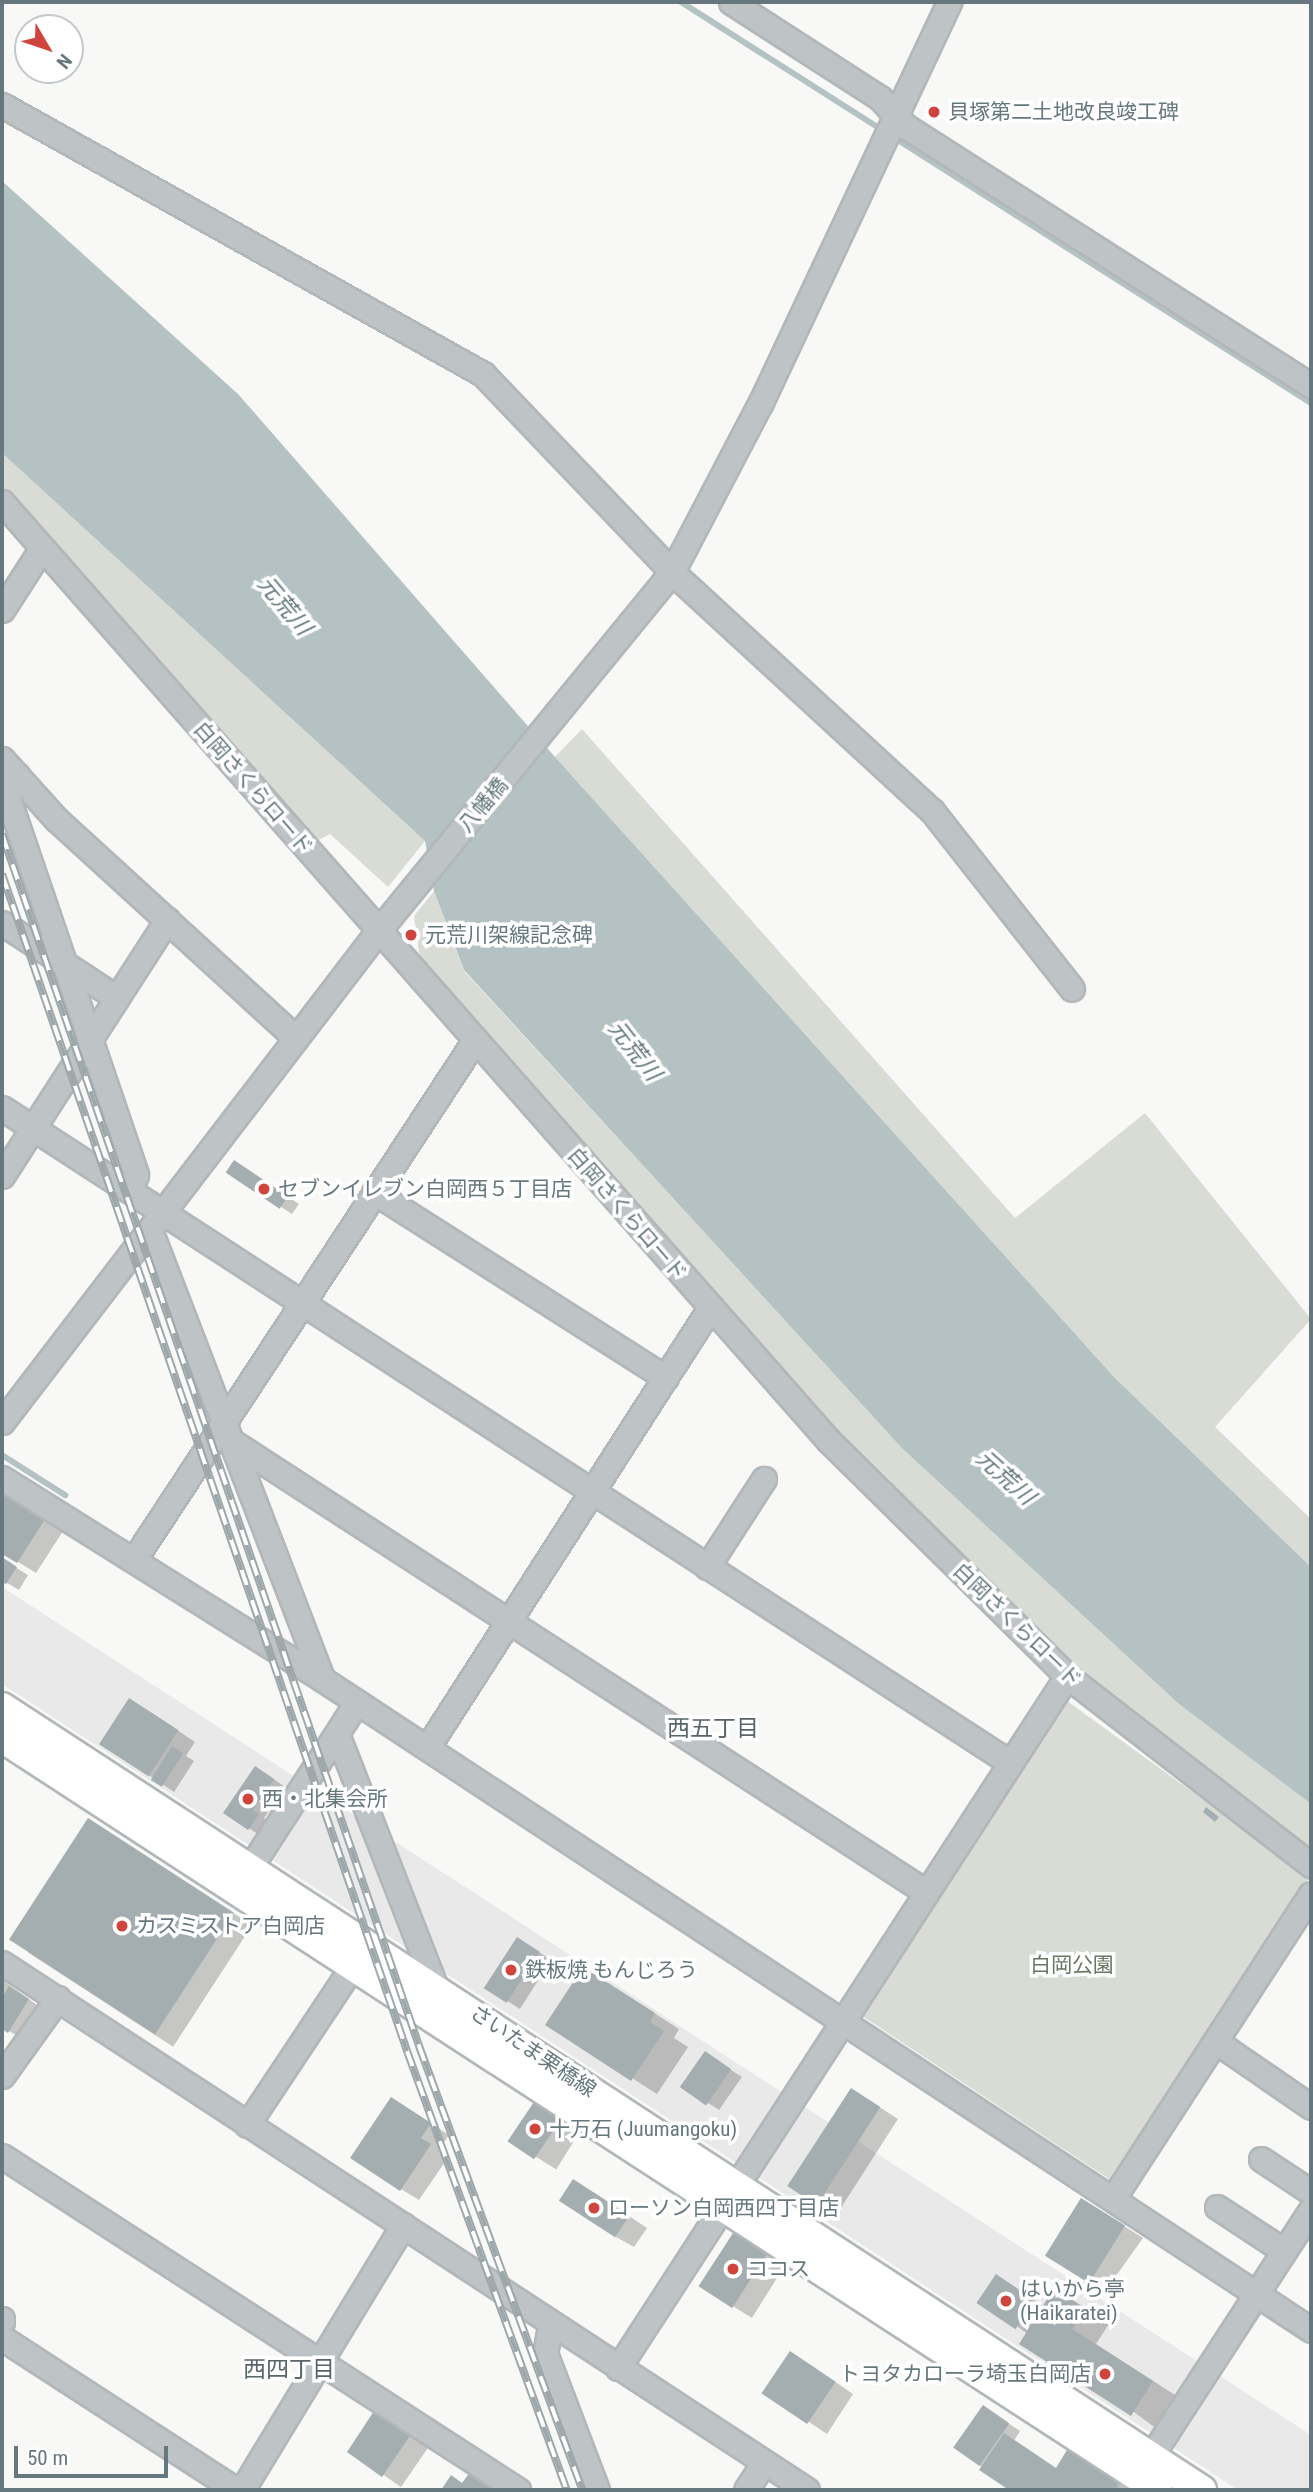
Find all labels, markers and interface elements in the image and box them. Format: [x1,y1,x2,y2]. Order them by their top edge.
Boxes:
north arrow [14,14,84,84]
text: N [52,50,77,73]
place label: 貝塚第二土地改良竣工碑 [948,99,1179,125]
marker: 貝塚第二土地改良竣工碑 [926,104,942,120]
water label: 元荒川 [251,571,317,641]
street label: 白岡さくらロード [188,716,318,860]
street label: 八幡橋 [453,773,513,837]
place label: 元荒川架線記念碑 [425,922,593,948]
marker: 元荒川架線記念碑 [403,927,419,943]
water label: 元荒川 [602,1015,666,1087]
street label: 白岡さくらロード [562,1142,692,1286]
place label: セブンイレブン白岡西５丁目店 [278,1176,572,1202]
marker: セブンイレブン白岡西５丁目店 [256,1181,272,1197]
water label: 元荒川 [970,1445,1040,1511]
street label: 白岡さくらロード [948,1558,1086,1692]
district label: 西五丁目 [667,1715,759,1743]
place label: 西・北集会所 [262,1786,388,1812]
marker: 西・北集会所 [240,1791,256,1807]
place label: カスミストア白岡店 [136,1913,325,1939]
marker: カスミストア白岡店 [114,1918,130,1934]
park label: 白岡公園 [1030,1952,1114,1978]
place label: 鉄板焼 もんじろう [525,1957,698,1983]
marker: 鉄板焼 もんじろう [503,1962,519,1978]
street label: さいたま栗橋線 [465,1999,601,2103]
place label: 十万石 (Juumangoku) [549,2116,737,2142]
marker: 十万石 (Juumangoku) [527,2121,543,2137]
place label: ローソン白岡西四丁目店 [608,2195,839,2221]
marker: ローソン白岡西四丁目店 [586,2200,602,2216]
place label: ココス [747,2256,810,2282]
marker: ココス [725,2261,741,2277]
place label: はいから亭 (Haikaratei) [1020,2276,1125,2326]
marker: はいから亭 (Haikaratei) [998,2293,1014,2309]
district label: 西四丁目 [243,2356,335,2384]
place label: トヨタカローラ埼玉白岡店 [839,2361,1091,2387]
marker: トヨタカローラ埼玉白岡店 [1097,2366,1113,2382]
scale bar [18,2432,172,2476]
text: 50 m [27,2446,68,2470]

